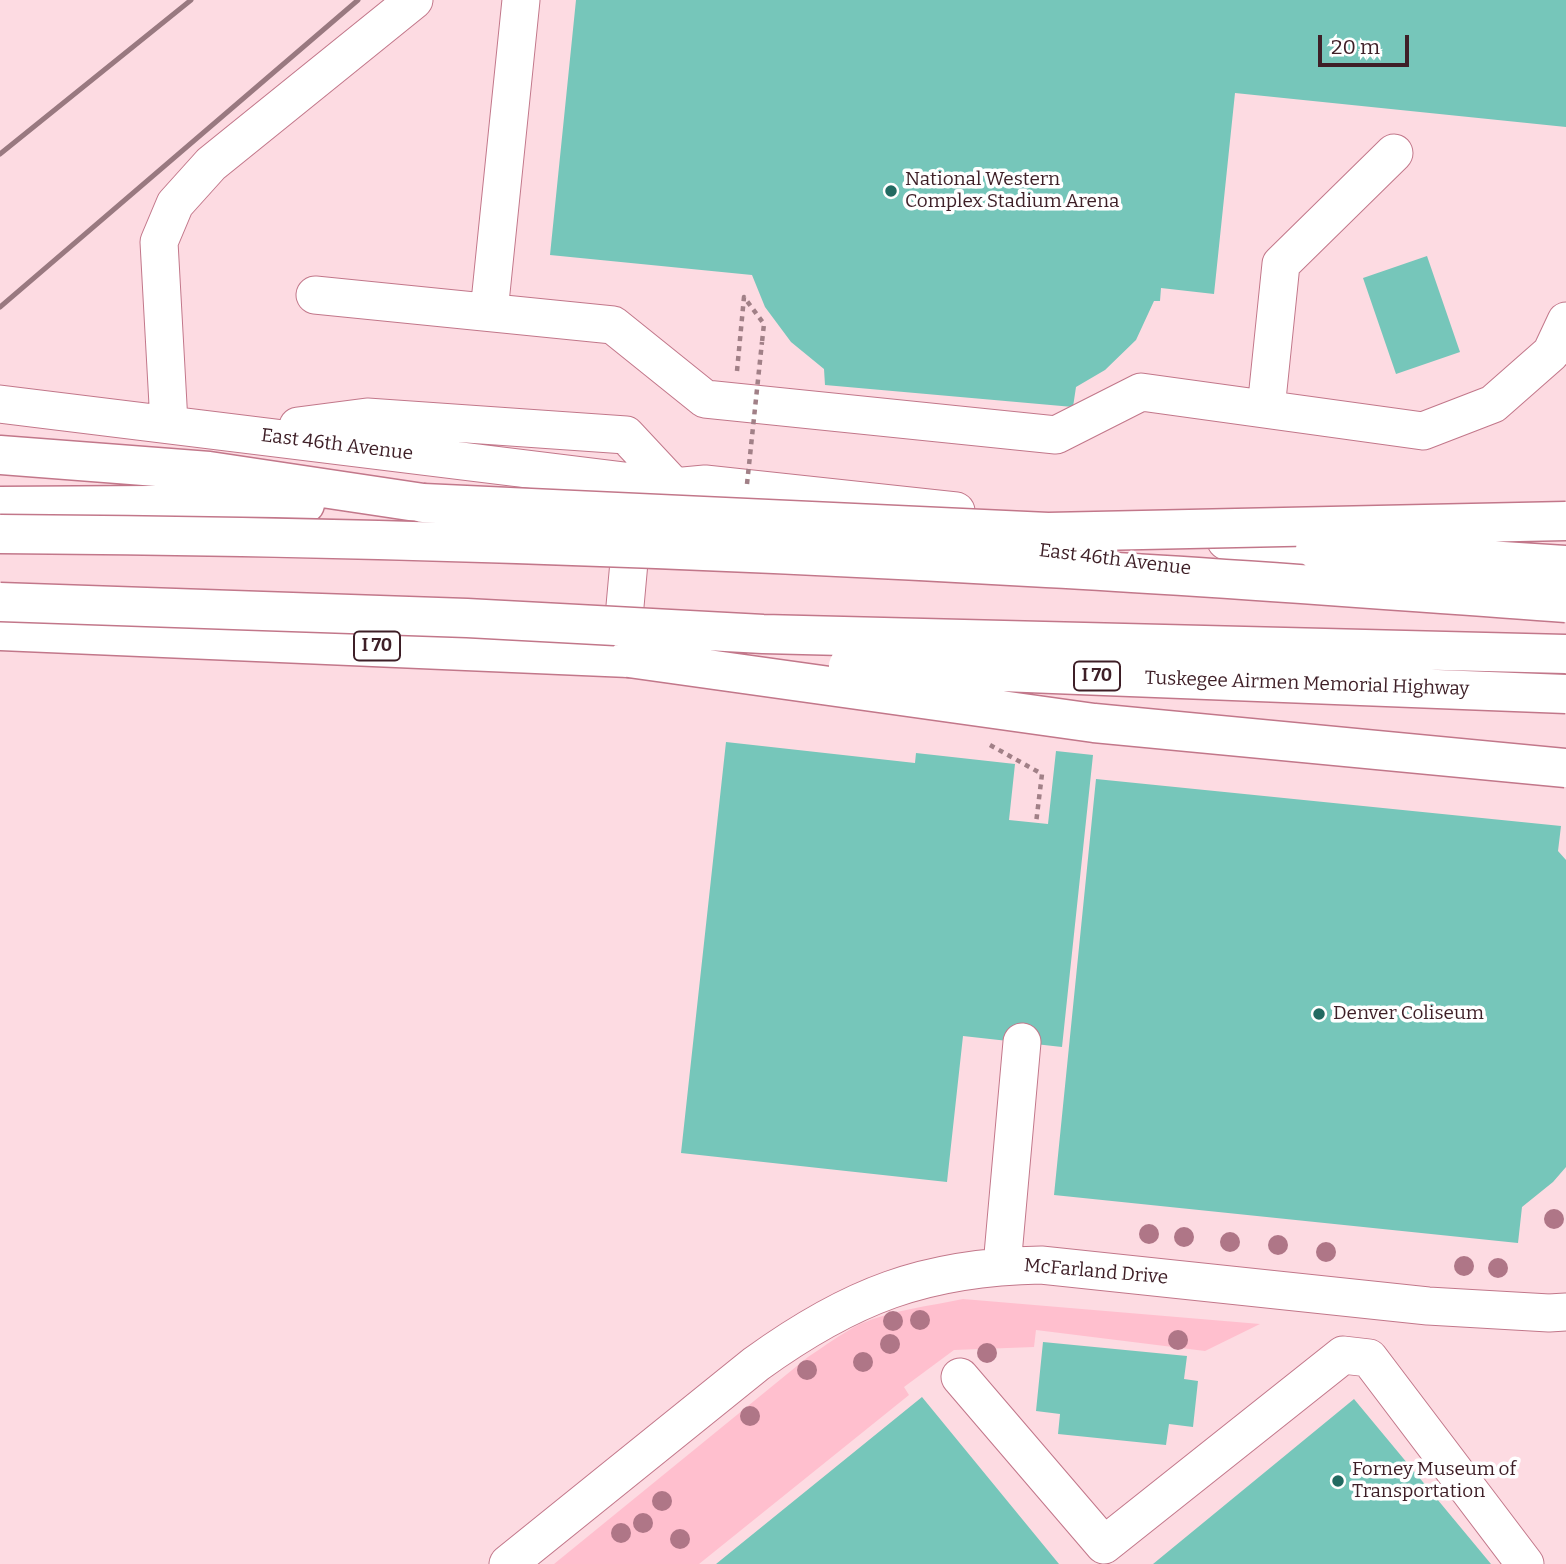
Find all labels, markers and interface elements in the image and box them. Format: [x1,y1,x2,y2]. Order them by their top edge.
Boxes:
scale bar [1321,21,1412,65]
text: 20 m [1331,34,1380,60]
place label: National Western Complex Stadium Arena [905,169,1119,213]
marker: National Western Complex Stadium Arena [883,183,899,199]
street label: East 46th Avenue [260,424,414,466]
street label: East 46th Avenue [1038,539,1192,581]
road number: I 70 [354,632,400,660]
road number: I 70 [1074,662,1120,690]
street label: Tuskegee Airmen Memorial Highway [1144,667,1470,701]
place label: Denver Coliseum [1333,1003,1484,1025]
marker: Denver Coliseum [1311,1006,1327,1022]
street label: McFarland Drive [1023,1254,1169,1290]
place label: Forney Museum of Transportation [1352,1459,1516,1503]
marker: Forney Museum of Transportation [1330,1473,1346,1489]

